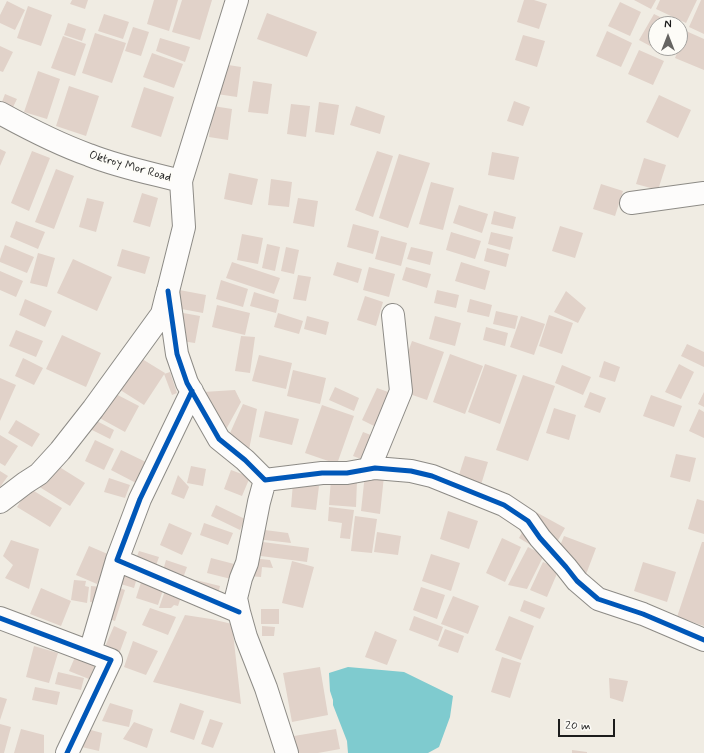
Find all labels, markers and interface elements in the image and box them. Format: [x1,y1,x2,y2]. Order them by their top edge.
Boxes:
north arrow [648,16,688,56]
text: N [664,18,672,32]
street label: Oktroy Mor Road [87,148,173,186]
scale bar [560,711,617,737]
text: 20 m [565,718,591,734]

